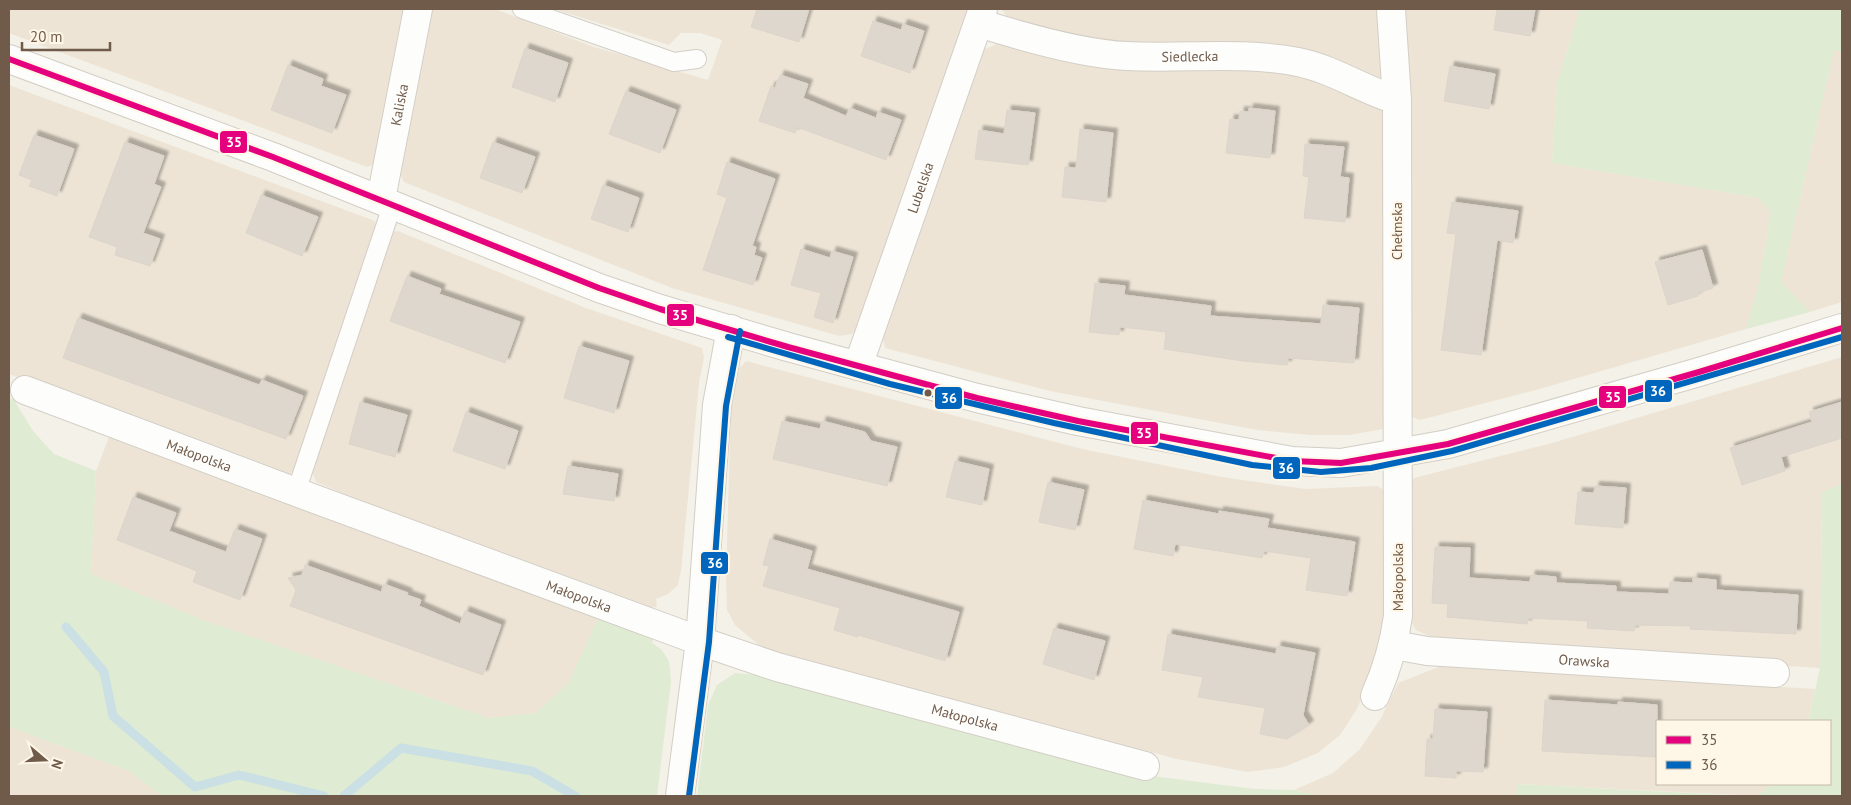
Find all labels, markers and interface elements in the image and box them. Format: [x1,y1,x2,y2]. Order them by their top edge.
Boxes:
scale bar [22,20,110,52]
text: 20 m [30,27,63,46]
street label: Siedlecka [1161,47,1219,66]
street label: Kaliska [386,82,412,127]
line badge: 35 [219,130,248,154]
text: 35 [226,133,242,151]
street label: Lubelska [903,160,938,216]
street label: Chełmska [1388,202,1406,260]
line badge: 35 [666,303,695,327]
text: 35 [672,306,688,324]
line badge: 36 [1644,379,1673,403]
text: 36 [1650,382,1666,400]
line badge: 35 [1598,385,1627,409]
line badge: 36 [934,386,963,410]
unlabelled marker [923,388,933,398]
text: 35 [1605,388,1621,406]
text: 36 [941,389,957,407]
line badge: 35 [1130,421,1159,445]
text: 35 [1136,424,1152,442]
street label: Małopolska [164,435,234,476]
line badge: 36 [1272,456,1301,480]
text: 36 [1278,459,1294,477]
street label: Małopolska [1389,543,1407,611]
line badge: 36 [700,551,729,575]
text: 36 [707,554,723,572]
street label: Małopolska [544,576,614,617]
street label: Orawska [1558,650,1610,672]
street label: Małopolska [930,700,1000,735]
legend [1656,720,1831,785]
text: 35 [1701,730,1717,749]
north arrow [20,735,70,785]
text: 36 [1701,755,1717,774]
text: N [47,757,67,772]

